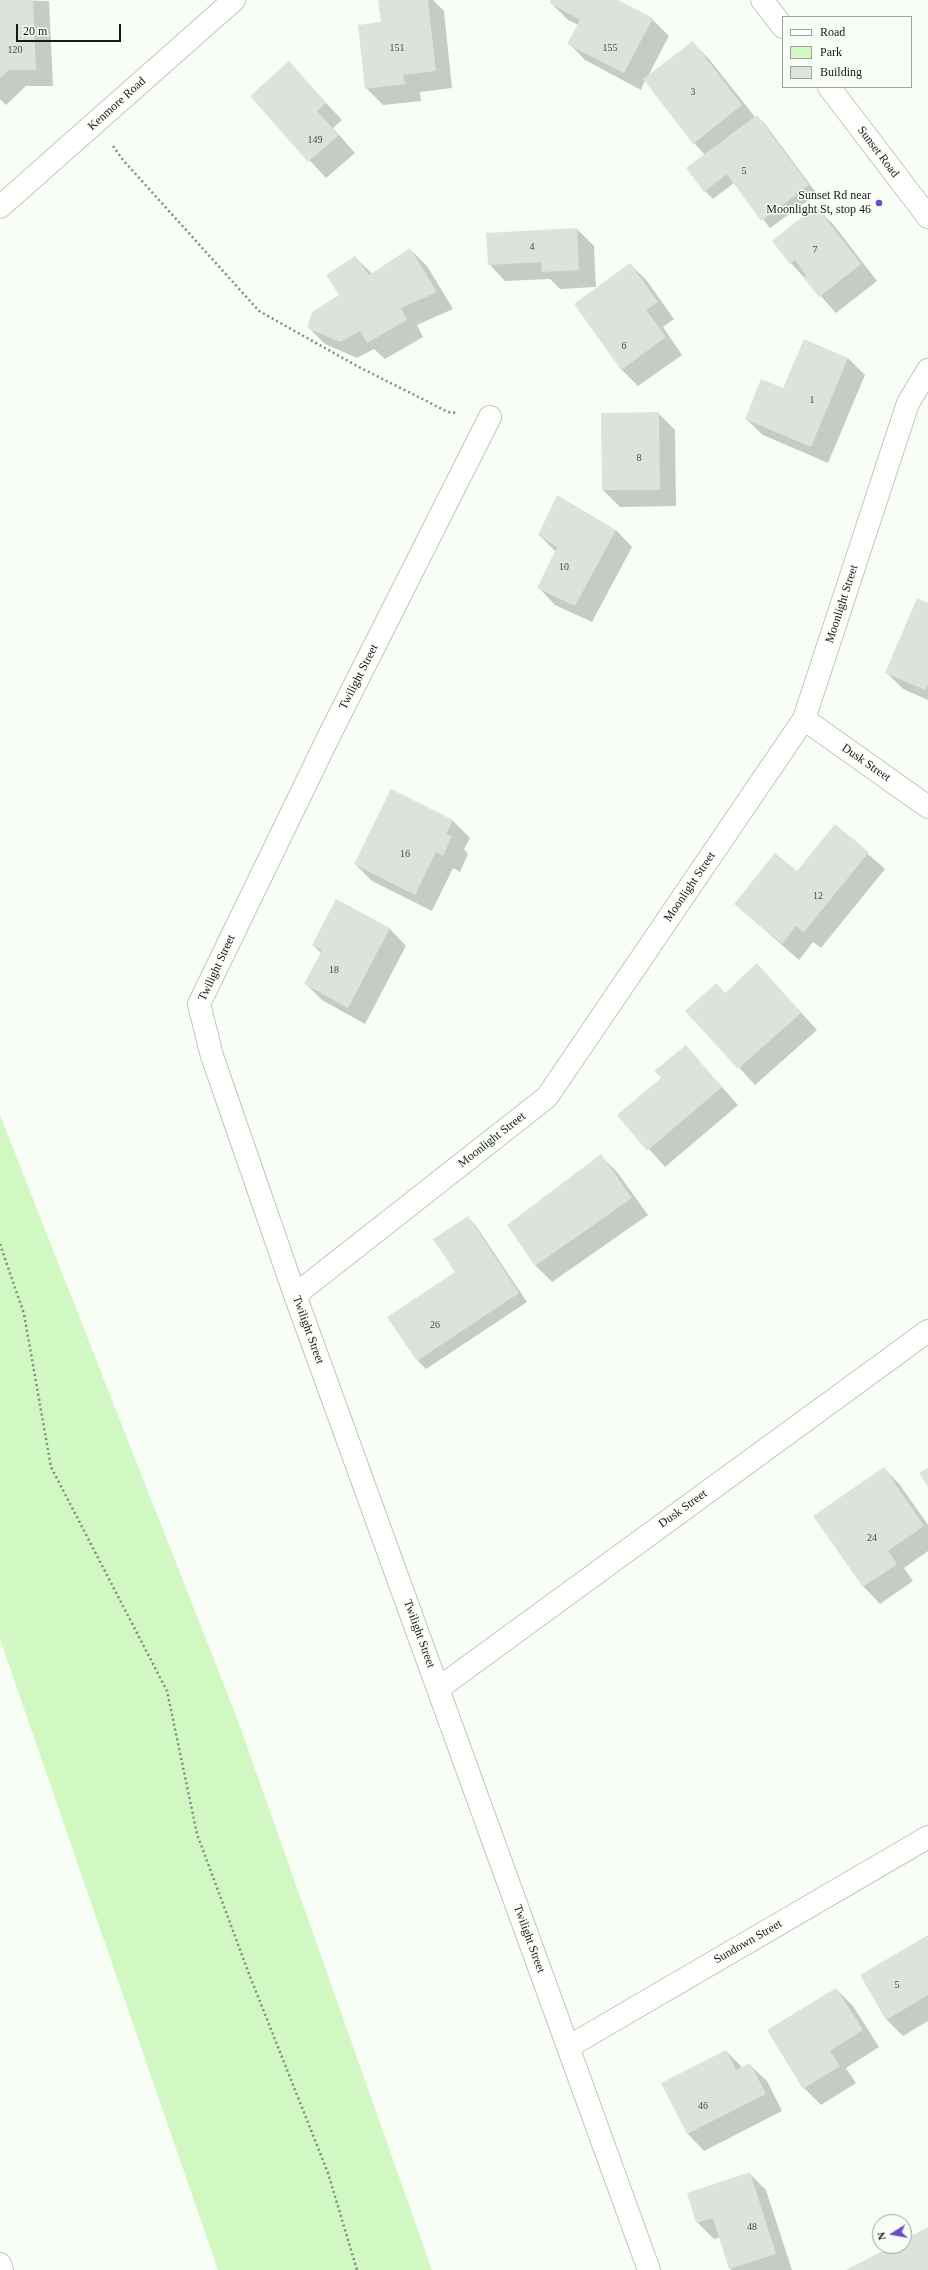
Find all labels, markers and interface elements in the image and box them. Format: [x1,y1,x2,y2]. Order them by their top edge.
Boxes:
scale bar [18,16,123,42]
legend [782,16,912,88]
text: 20 m [23,24,47,38]
text: Road [820,25,845,39]
house number: 151 [390,42,404,54]
house number: 155 [602,42,618,54]
house number: 120 [8,44,22,56]
text: Park [820,45,842,59]
text: Building [820,65,862,79]
street label: Kenmore Road [85,74,149,134]
house number: 3 [690,86,696,98]
street label: Sunset Road [854,124,902,180]
house number: 149 [308,134,322,146]
house number: 5 [742,165,746,177]
place label: Sunset Rd near Moonlight St, stop 46 [766,189,871,217]
marker: Sunset Rd near Moonlight St, stop 46 [874,198,884,208]
house number: 4 [530,241,534,253]
house number: 7 [812,244,818,256]
house number: 6 [622,340,626,352]
house number: 1 [810,394,814,406]
house number: 8 [636,452,642,464]
house number: 10 [559,561,569,573]
street label: Moonlight Street [823,563,861,645]
street label: Twilight Street [336,642,382,712]
street label: Dusk Street [839,741,893,785]
house number: 16 [400,848,410,860]
street label: Moonlight Street [661,849,719,925]
house number: 12 [813,890,823,902]
street label: Twilight Street [195,933,239,1003]
house number: 18 [329,964,339,976]
street label: Moonlight Street [455,1109,529,1171]
street label: Twilight Street [289,1294,327,1366]
house number: 26 [430,1319,440,1331]
street label: Dusk Street [656,1487,710,1531]
house number: 24 [867,1532,877,1544]
street label: Twilight Street [400,1598,438,1670]
street label: Twilight Street [510,1903,548,1975]
street label: Sundown Street [711,1917,785,1967]
house number: 5 [894,1979,900,1991]
house number: 46 [698,2100,708,2112]
north arrow [872,2214,912,2254]
house number: 48 [747,2221,757,2233]
text: N [875,2231,888,2241]

